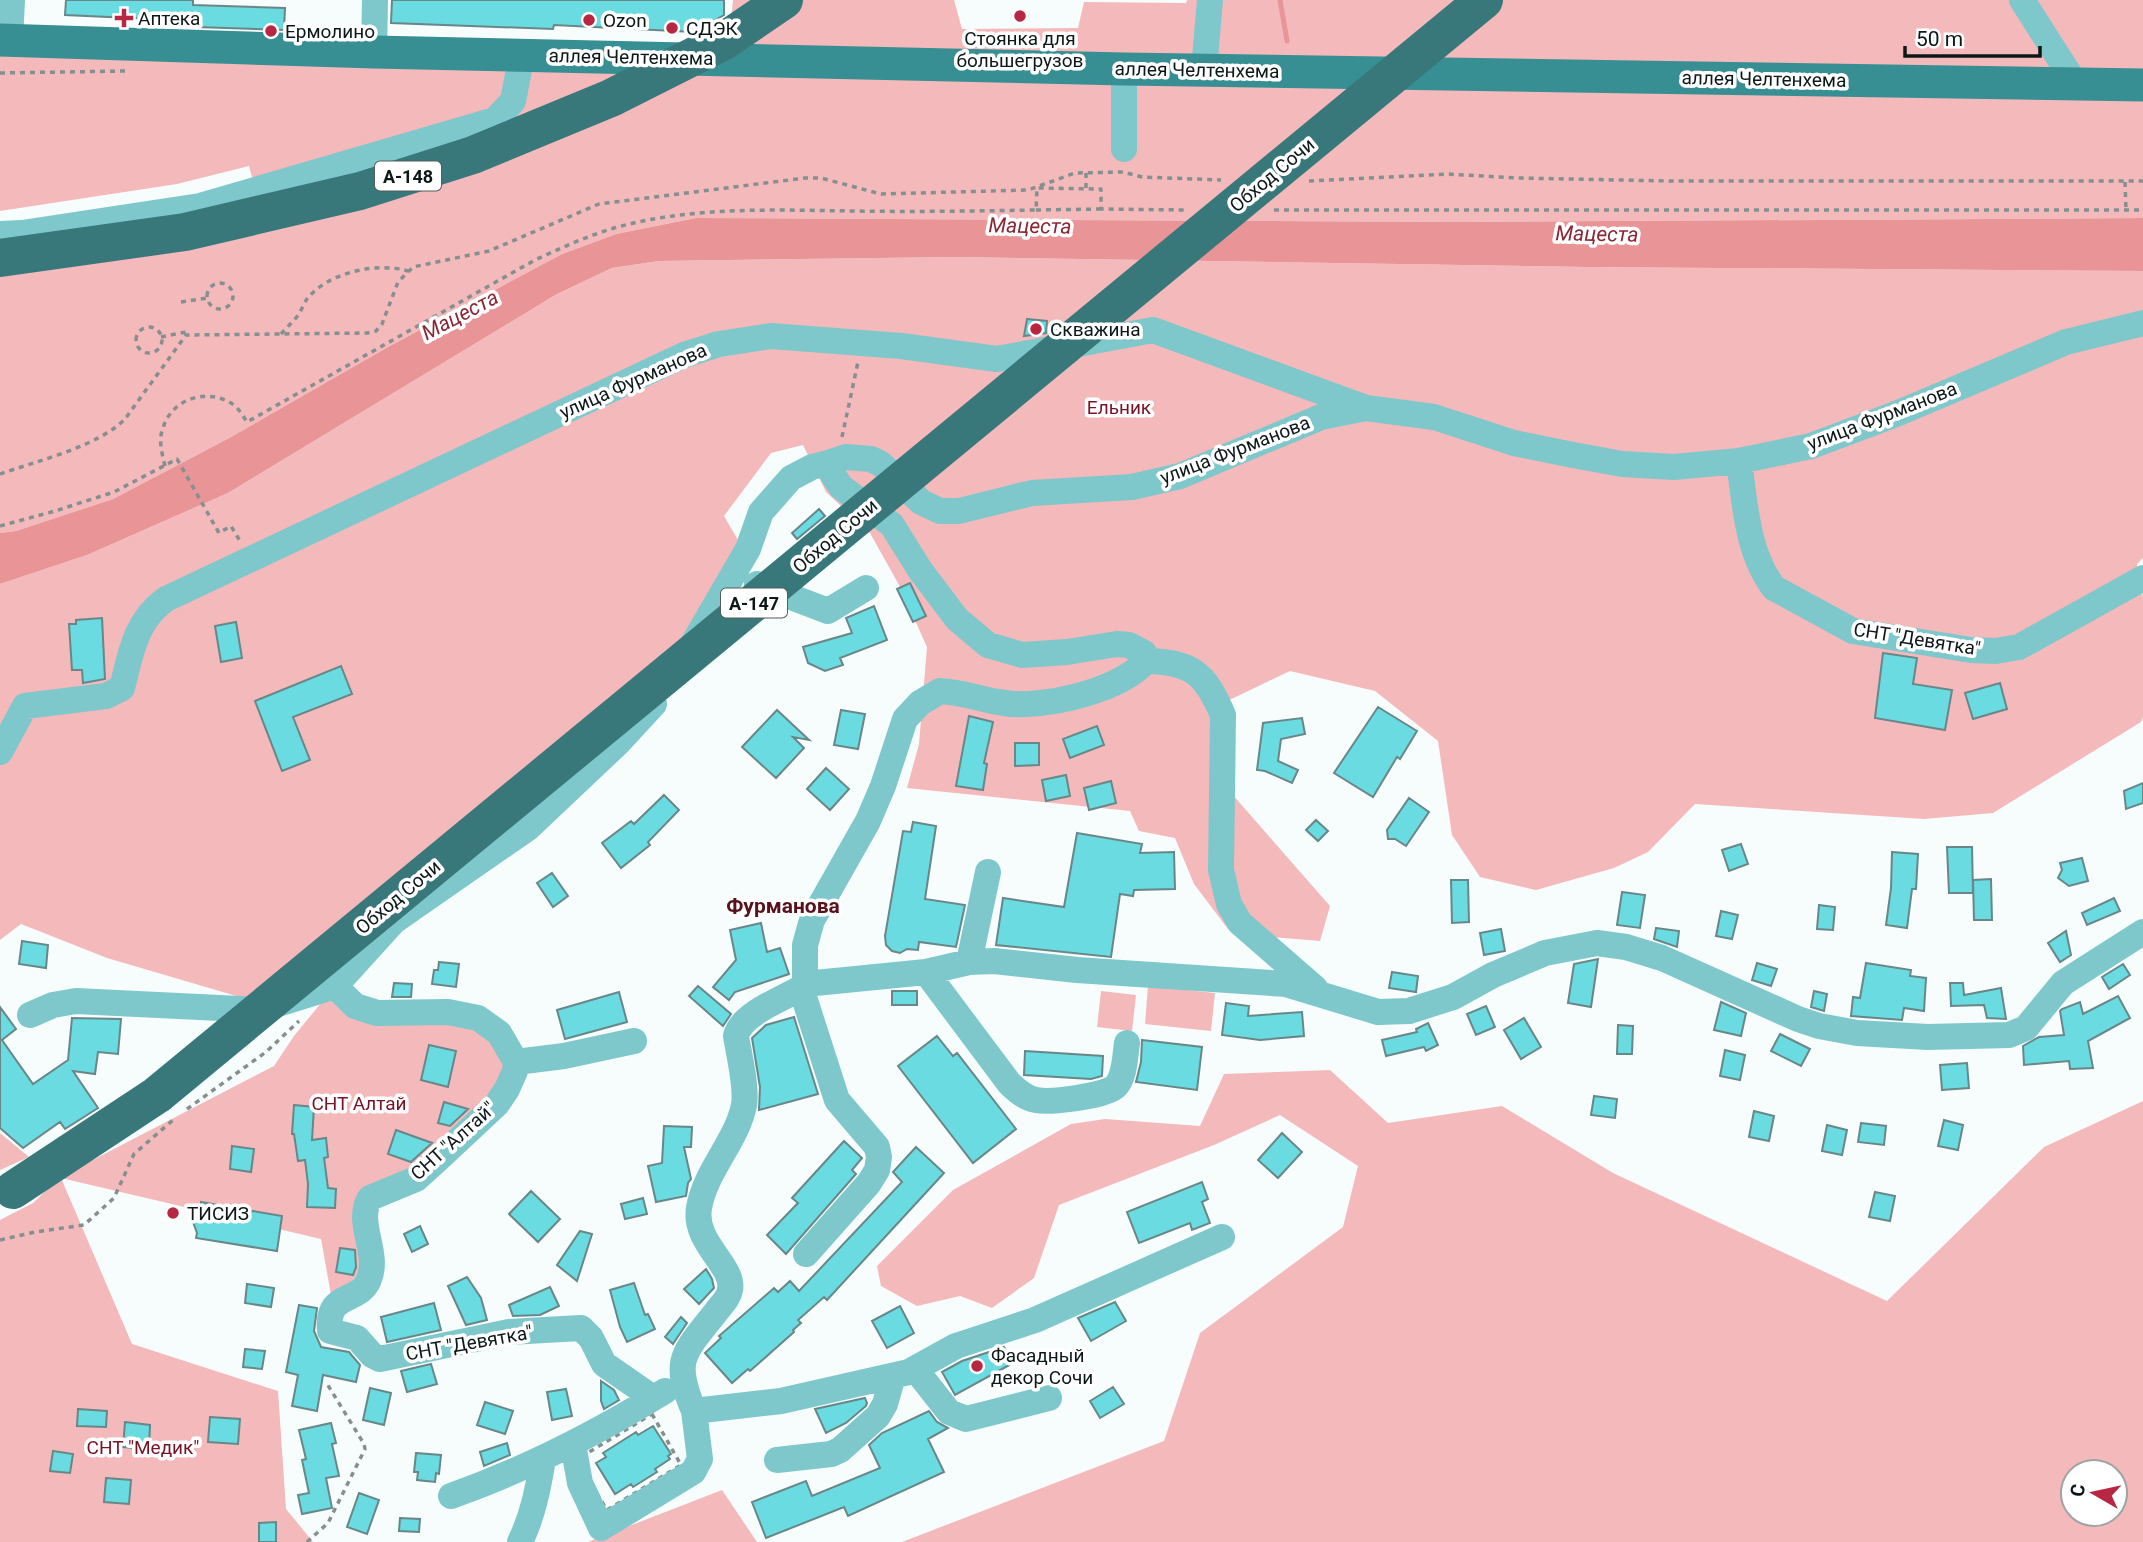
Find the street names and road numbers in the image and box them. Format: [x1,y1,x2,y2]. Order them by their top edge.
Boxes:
street label: аллея Челтенхема [548,44,714,70]
street label: аллея Челтенхема [1114,57,1280,83]
street label: аллея Челтенхема [1681,66,1847,92]
street label: Обход Сочи [1225,133,1319,217]
road number: А-148 [375,162,441,190]
street label: улица Фурманова [556,338,710,424]
street label: улица Фурманова [1804,377,1960,455]
street label: улица Фурманова [1157,411,1313,489]
street label: Обход Сочи [788,494,882,578]
road number: А-147 [721,588,787,618]
street label: СНТ "Девятка" [1852,618,1982,660]
street label: Обход Сочи [351,855,445,939]
street label: СНТ "Алтай" [406,1097,500,1185]
street label: СНТ "Девятка" [404,1321,534,1365]

